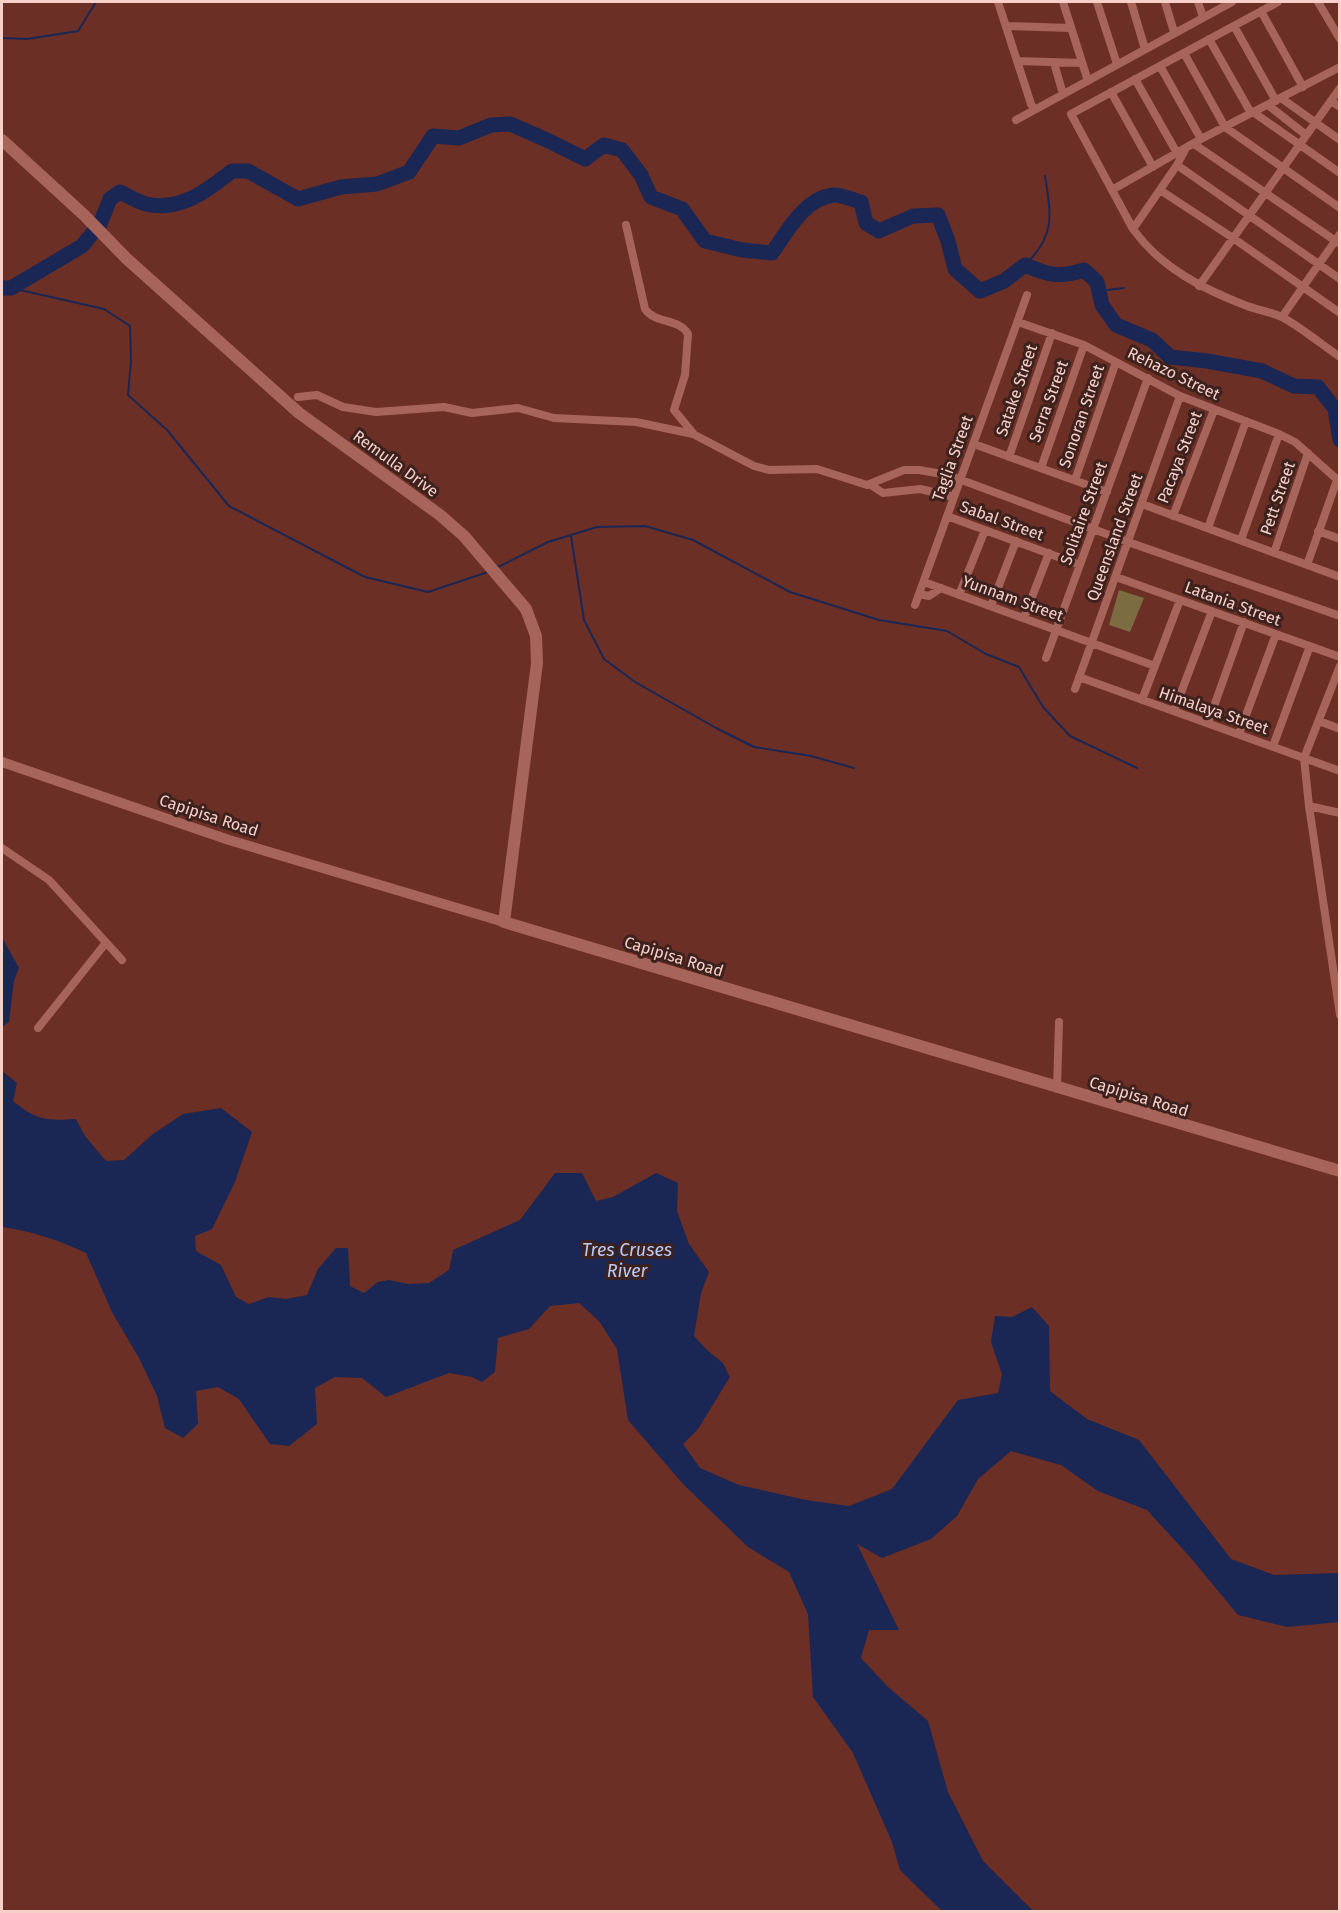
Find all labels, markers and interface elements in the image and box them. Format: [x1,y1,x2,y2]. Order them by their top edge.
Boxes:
street label: Satake Street [992,341,1041,439]
street label: Rehazo Street [1125,343,1223,404]
street label: Serra Street [1025,358,1072,445]
street label: Sonoran Street [1055,362,1108,470]
street label: Pacaya Street [1153,408,1206,506]
street label: Taglia Street [928,412,977,504]
street label: Remulla Drive [349,426,442,501]
street label: Solitaire Street [1056,459,1111,567]
street label: Pett Street [1256,459,1299,538]
street label: Queensland Street [1083,470,1146,604]
street label: Sabal Street [957,497,1046,544]
street label: Yunnam Street [960,571,1066,626]
street label: Latania Street [1182,577,1284,630]
street label: Himalaya Street [1157,683,1271,738]
street label: Capipisa Road [157,791,261,840]
street label: Capipisa Road [622,932,726,981]
street label: Capipisa Road [1087,1072,1191,1121]
water label: Tres Cruses River [582,1239,672,1282]

